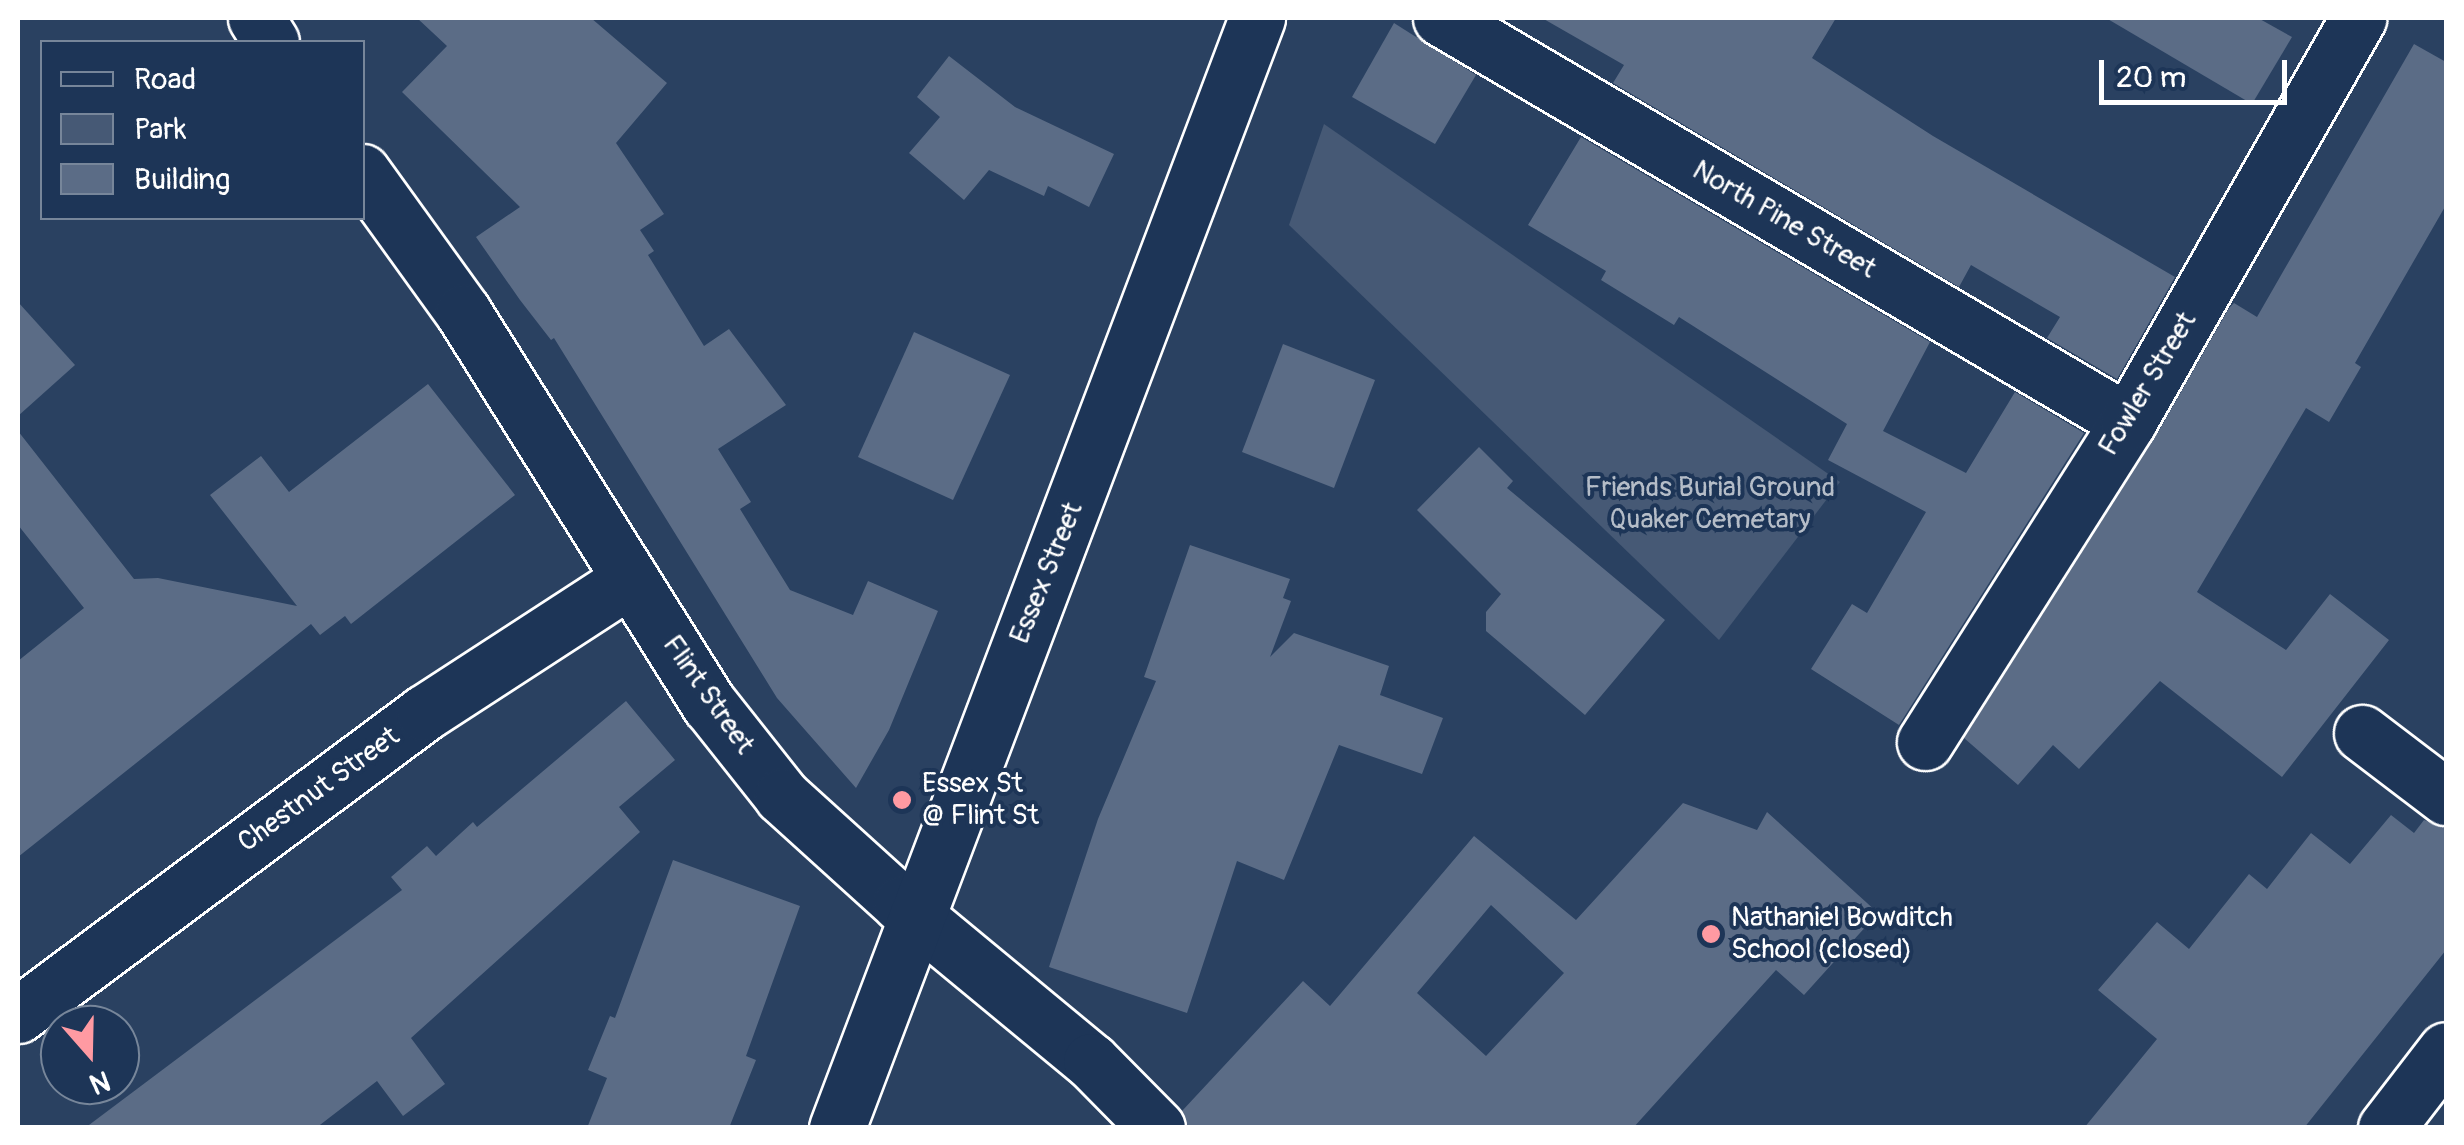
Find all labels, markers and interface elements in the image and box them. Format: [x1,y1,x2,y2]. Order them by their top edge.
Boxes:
legend [40,40,365,220]
scale bar [2104,40,2292,102]
text: 20 m [2116,59,2186,96]
text: Road [134,61,196,98]
text: Park [134,111,187,148]
street label: North Pine Street [1686,154,1882,286]
text: Building [134,161,230,198]
street label: Fowler Street [2092,306,2204,462]
park label: Friends Burial Ground Quaker Cemetary [1585,471,1835,537]
street label: Essex Street [1003,497,1091,649]
street label: Flint Street [655,629,761,761]
street label: Chestnut Street [232,720,406,860]
place label: Essex St @ Flint St [922,767,1039,833]
marker: Essex St @ Flint St [891,789,913,811]
place label: Nathaniel Bowditch School (closed) [1731,901,1953,967]
marker: Nathaniel Bowditch School (closed) [1700,923,1722,945]
north arrow [40,1005,140,1105]
text: N [85,1062,115,1101]

